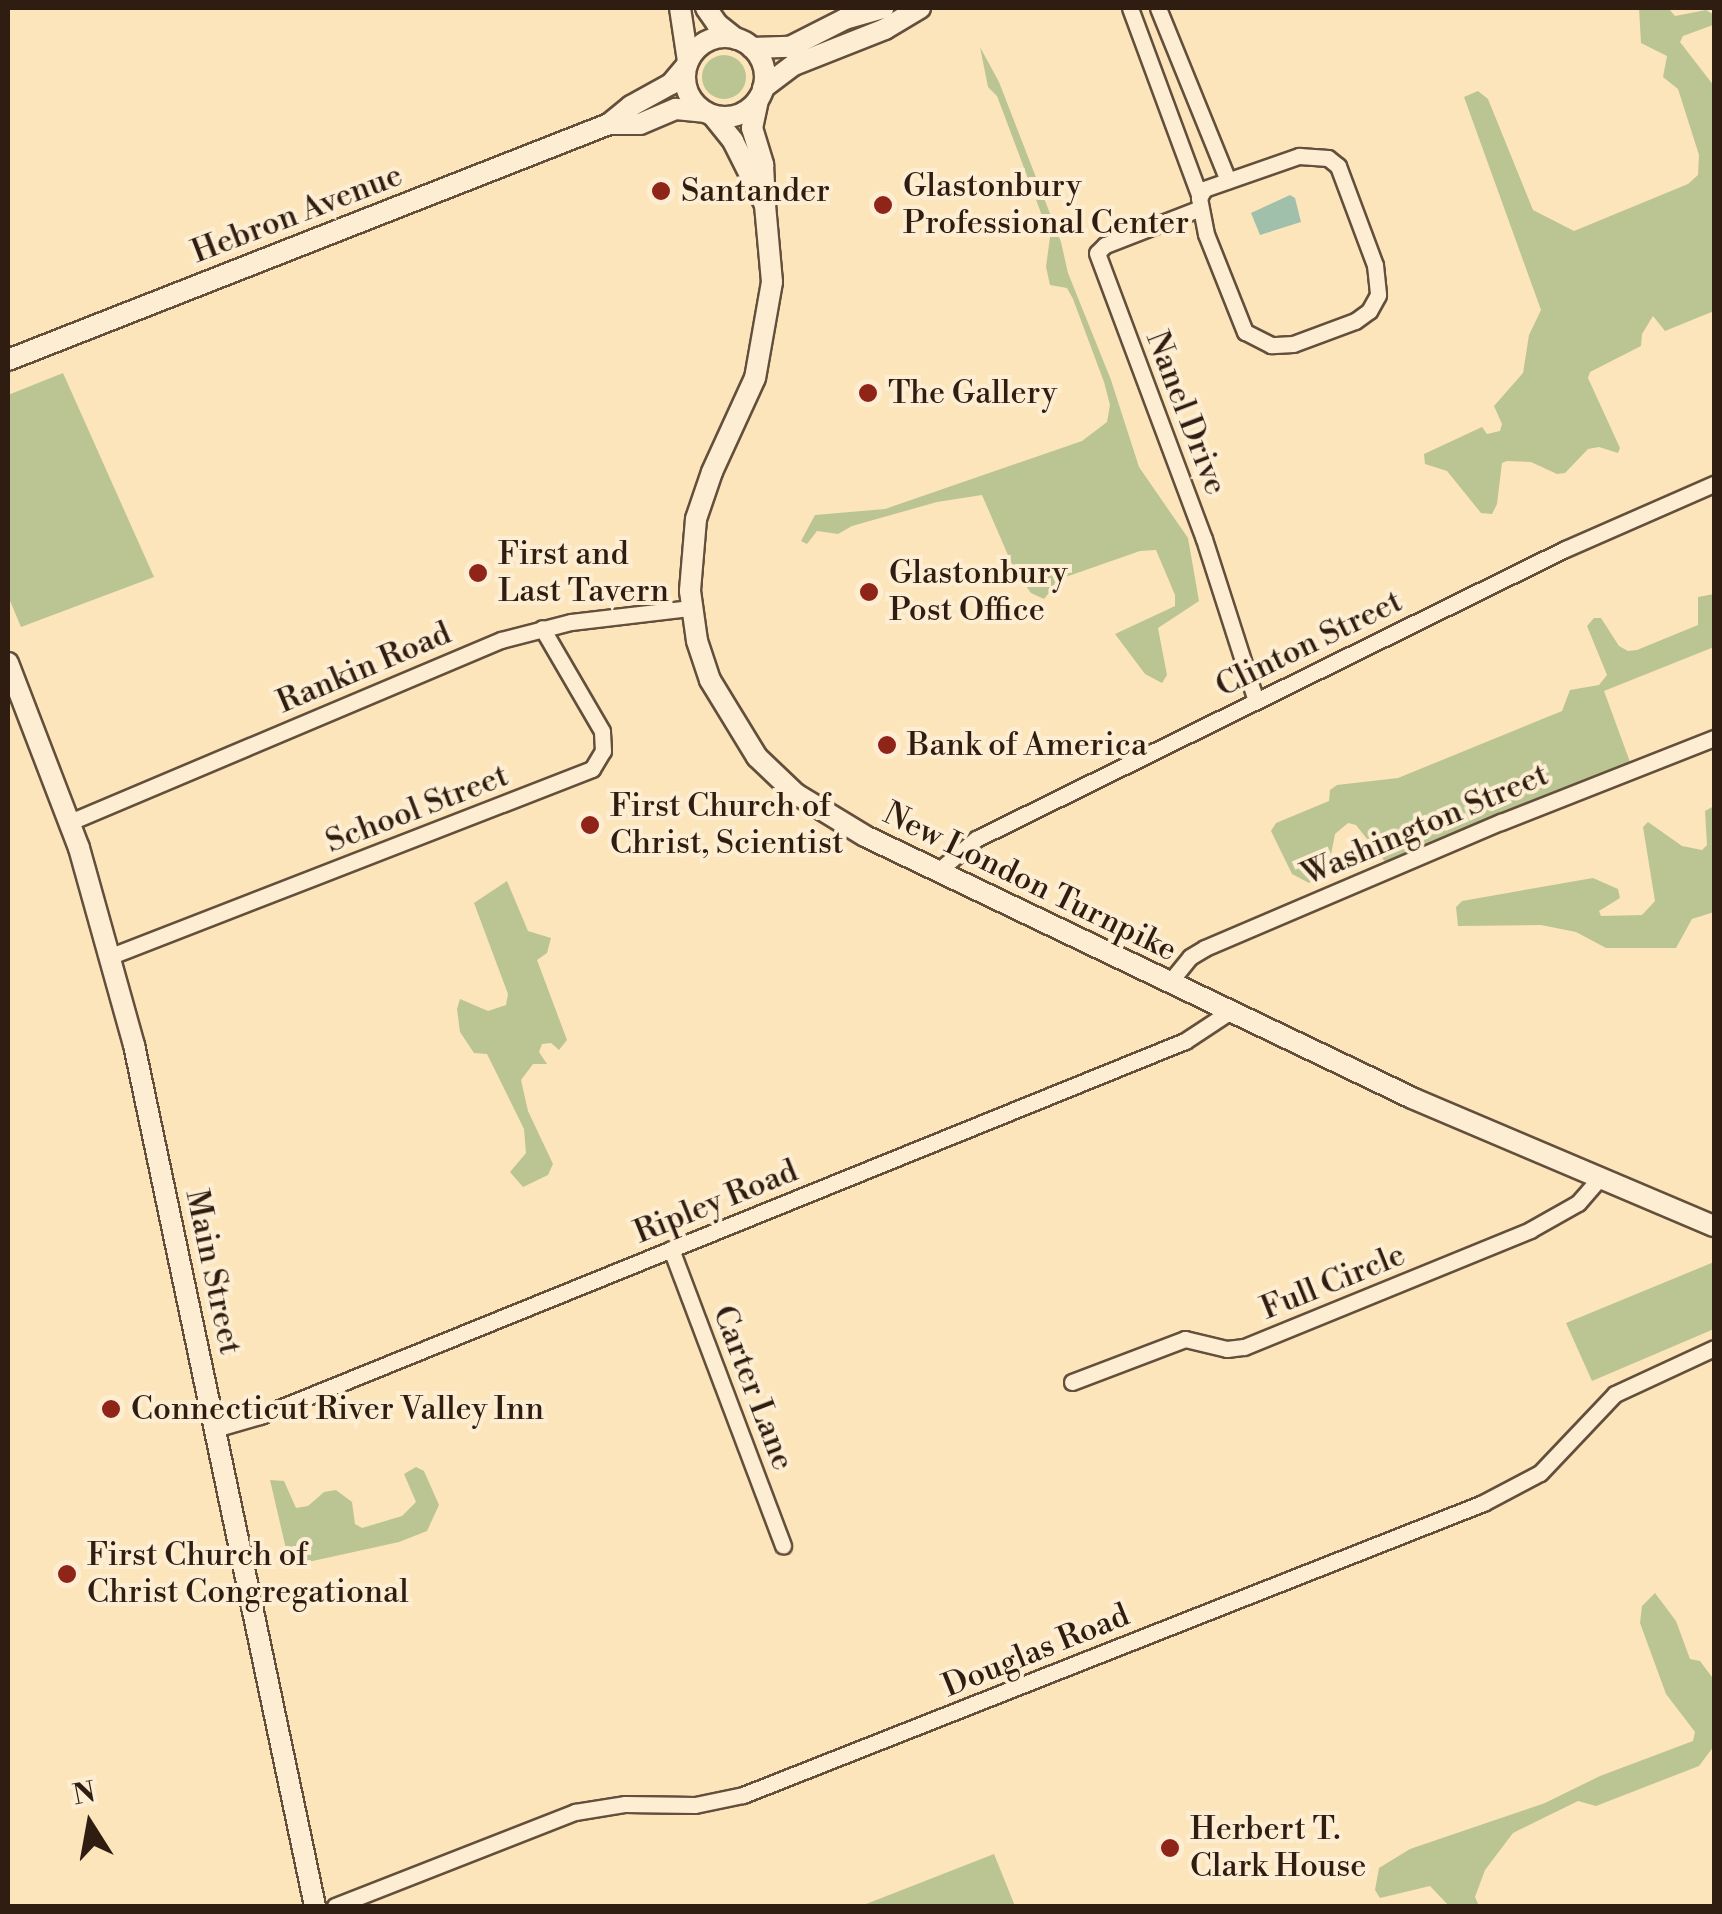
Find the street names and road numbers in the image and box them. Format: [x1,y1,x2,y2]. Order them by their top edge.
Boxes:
street label: Hebron Avenue [186,156,408,272]
street label: Nanel Drive [1137,326,1235,500]
street label: Clinton Street [1210,582,1408,706]
street label: Rankin Road [271,614,457,722]
street label: Washington Street [1296,756,1554,894]
street label: School Street [320,757,514,861]
street label: New London Turnpike [877,794,1183,970]
street label: Ripley Road [629,1152,803,1252]
street label: Main Street [177,1186,249,1358]
street label: Full Circle [1255,1236,1411,1328]
street label: Carter Lane [704,1300,802,1476]
street label: Douglas Road [937,1596,1135,1706]

